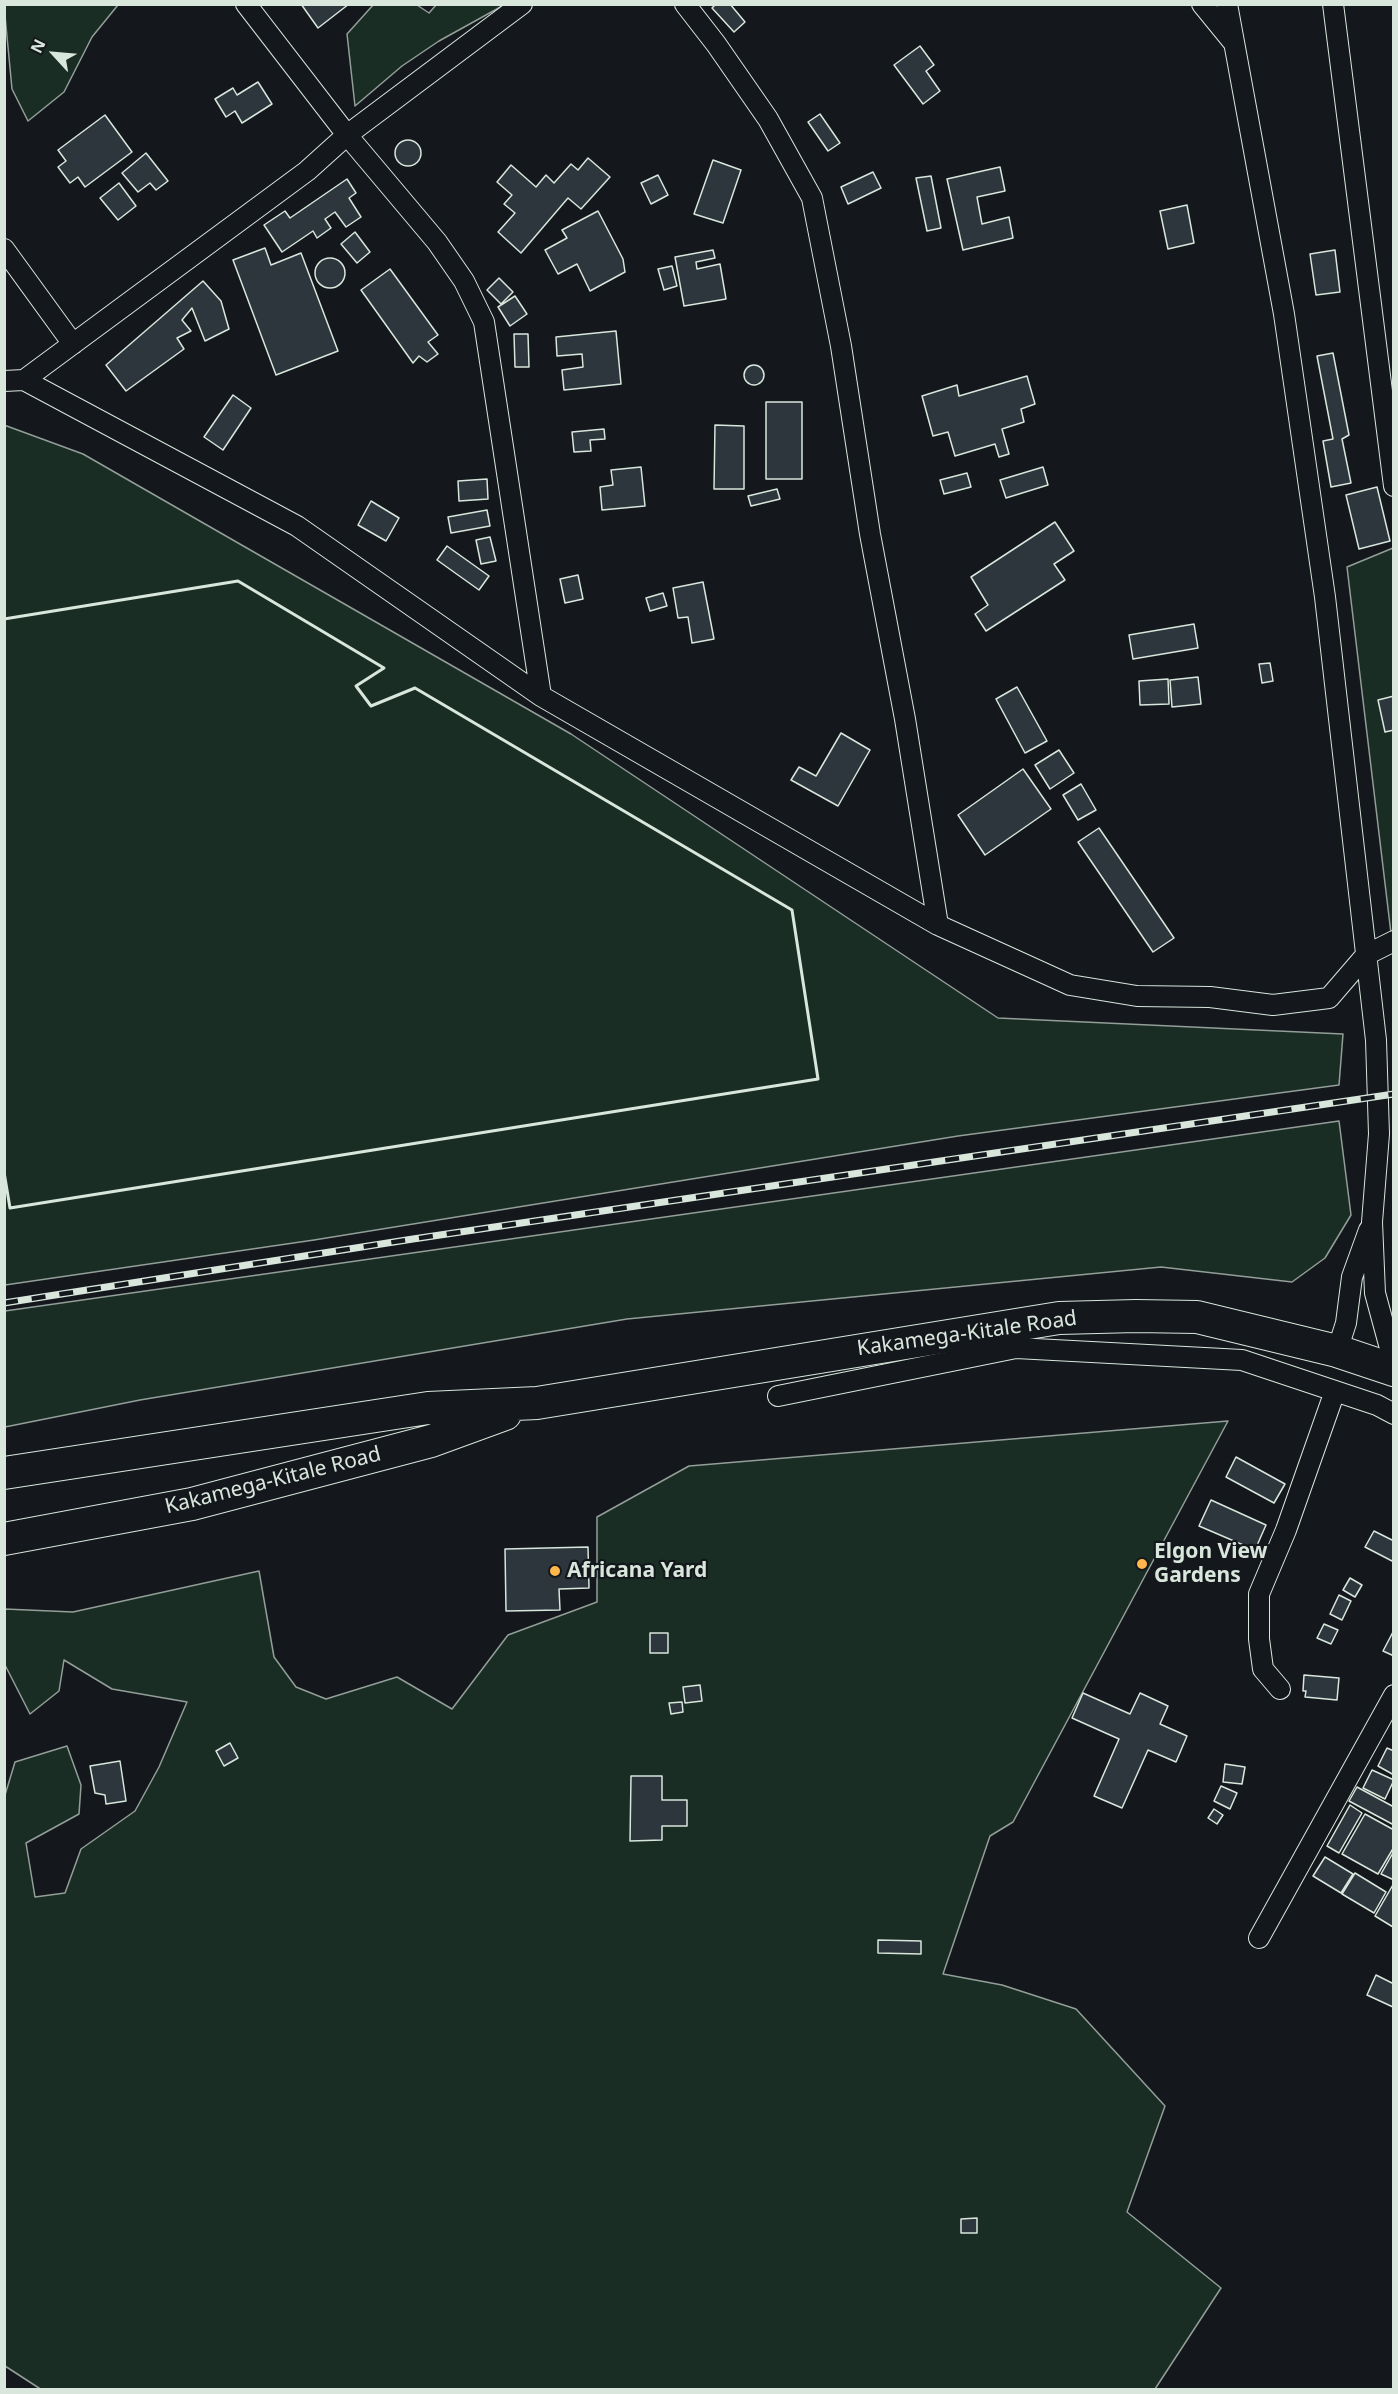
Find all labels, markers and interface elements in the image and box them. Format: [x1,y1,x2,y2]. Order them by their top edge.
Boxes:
north arrow [24,24,84,84]
text: N [25,35,51,57]
street label: Kakamega-Kitale Road [855,1306,1079,1362]
street label: Kakamega-Kitale Road [162,1442,384,1520]
place label: Elgon View Gardens [1154,1539,1268,1589]
marker: Elgon View Gardens [1135,1557,1149,1571]
place label: Africana Yard [567,1558,707,1584]
marker: Africana Yard [548,1564,562,1578]

